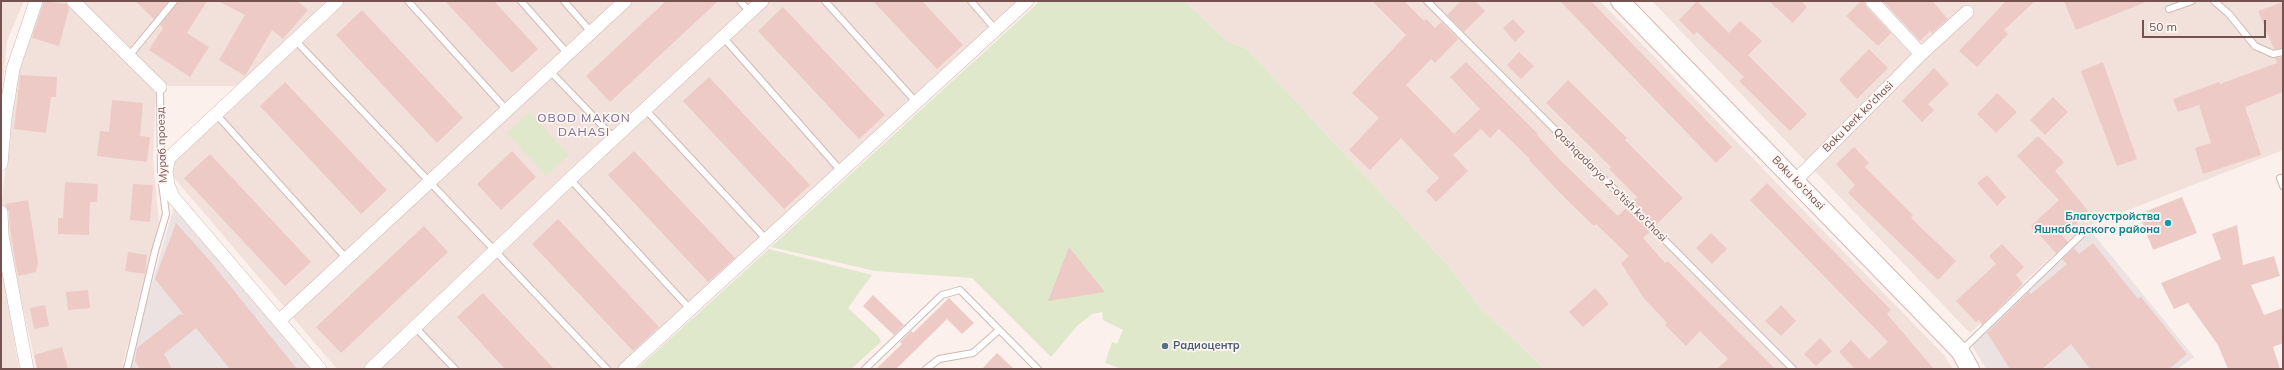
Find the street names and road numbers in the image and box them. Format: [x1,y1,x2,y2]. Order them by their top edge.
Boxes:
street label: Boku berk ko'chasi [1820,79,1896,155]
street label: Мураб проезд [154,107,170,183]
street label: Qashqadaryo 2-o'tish ko'chasi [1551,126,1669,244]
street label: Boku ko'chasi [1769,153,1827,213]

